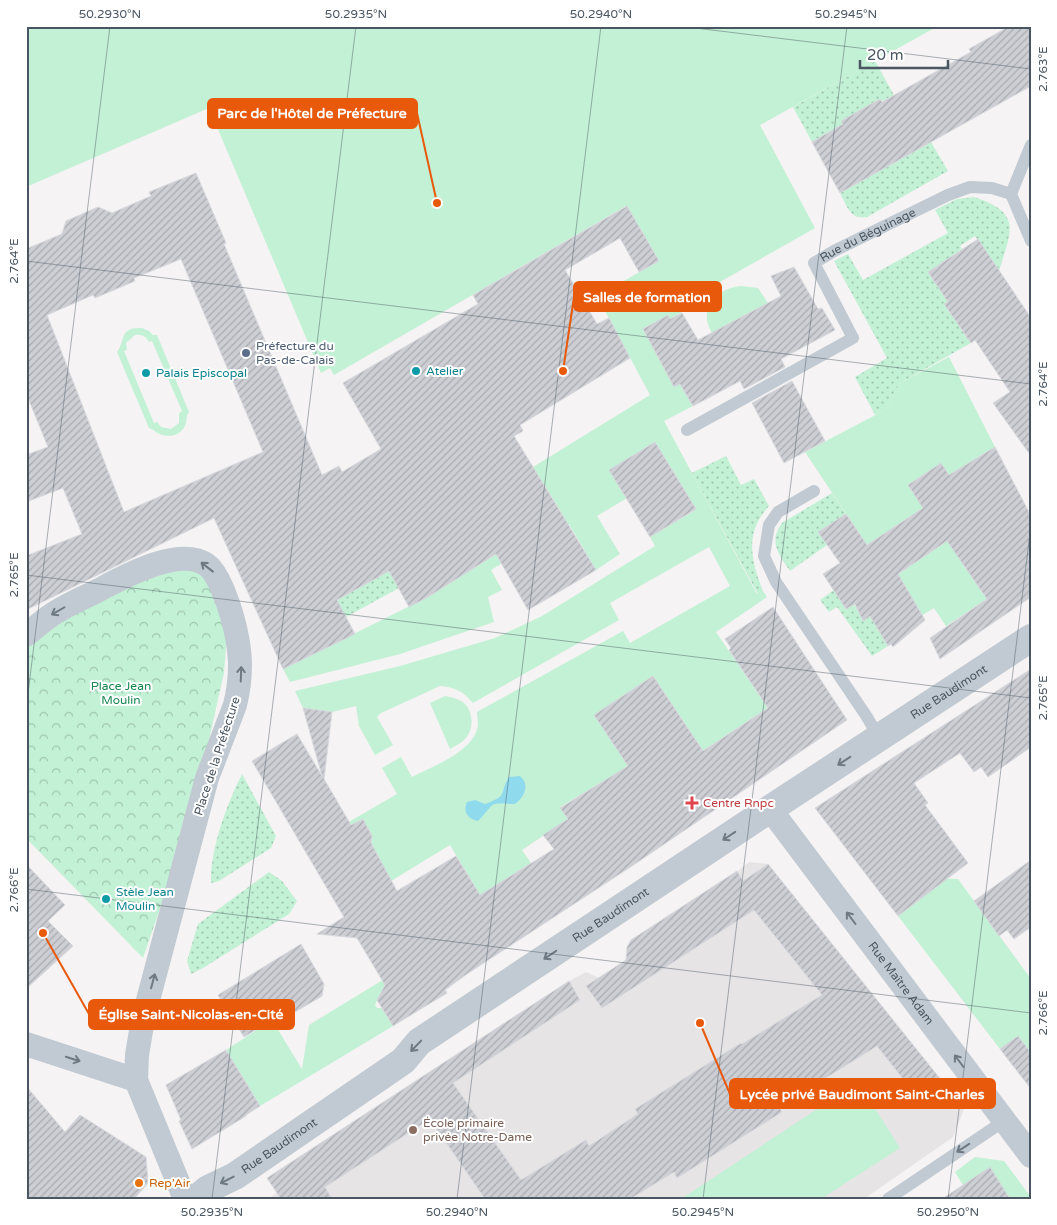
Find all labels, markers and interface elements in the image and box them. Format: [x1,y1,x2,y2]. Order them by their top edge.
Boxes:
text: 50.2930°N [79,7,141,21]
text: 50.2935°N [325,7,387,21]
text: 50.2940°N [570,7,632,21]
text: 50.2945°N [815,7,877,21]
scale bar [860,38,947,70]
text: 20 m [867,46,904,64]
text: 2.763°E [1036,46,1050,92]
callout: Parc de l'Hôtel de Préfecture [208,99,417,128]
text: Parc de l'Hôtel de Préfecture [217,105,407,122]
street label: Rue du Béguinage [817,205,918,265]
text: 2.764°E [7,238,21,284]
callout: Salles de formation [574,282,721,311]
text: Salles de formation [583,289,711,306]
place label: Préfecture du Pas-de-Calais [256,339,334,367]
marker: Préfecture du Pas-de-Calais [240,347,252,359]
text: 2.764°E [1036,361,1050,407]
place label: Atelier [426,364,464,378]
marker: Atelier [410,365,422,377]
place label: Palais Episcopal [156,366,247,380]
marker: Palais Episcopal [140,367,152,379]
text: 2.765°E [7,552,21,598]
one-way arrow [200,561,213,572]
one-way arrow [51,607,65,617]
street label: Rue Baudimont [908,661,990,722]
one-way arrow [236,666,246,682]
text: 2.765°E [1036,675,1050,721]
park label: Place Jean Moulin [91,679,151,707]
street label: Place de la Préfecture [191,695,243,817]
one-way arrow [837,756,851,766]
marker: Centre Rnpc [685,796,699,810]
place label: Centre Rnpc [703,796,774,810]
one-way arrow [723,831,737,841]
text: 2.766°E [7,867,21,913]
street label: Rue Baudimont [570,884,652,945]
place label: Stèle Jean Moulin [116,885,174,913]
marker: Stèle Jean Moulin [100,893,112,905]
one-way arrow [846,911,856,925]
street label: Rue Maître Adam [865,939,937,1027]
one-way arrow [544,950,558,960]
one-way arrow [149,973,159,989]
text: 2.766°E [1036,990,1050,1036]
callout: Église Saint-Nicolas-en-Cité [89,1000,294,1029]
text: Église Saint-Nicolas-en-Cité [98,1006,284,1023]
one-way arrow [410,1040,422,1052]
one-way arrow [64,1055,80,1064]
one-way arrow [954,1055,965,1068]
callout: Lycée privé Baudimont Saint-Charles [730,1079,995,1108]
text: Lycée privé Baudimont Saint-Charles [739,1086,985,1103]
street label: Rue Baudimont [238,1115,320,1177]
place label: École primaire privée Notre-Dame [423,1116,532,1144]
marker: École primaire privée Notre-Dame [407,1124,419,1136]
one-way arrow [957,1143,971,1153]
place label: Rep’Air [149,1176,191,1190]
one-way arrow [220,1176,235,1185]
marker: Rep’Air [133,1177,145,1189]
text: 50.2935°N [181,1205,243,1219]
text: 50.2940°N [426,1205,488,1219]
text: 50.2945°N [672,1205,734,1219]
text: 50.2950°N [917,1205,979,1219]

